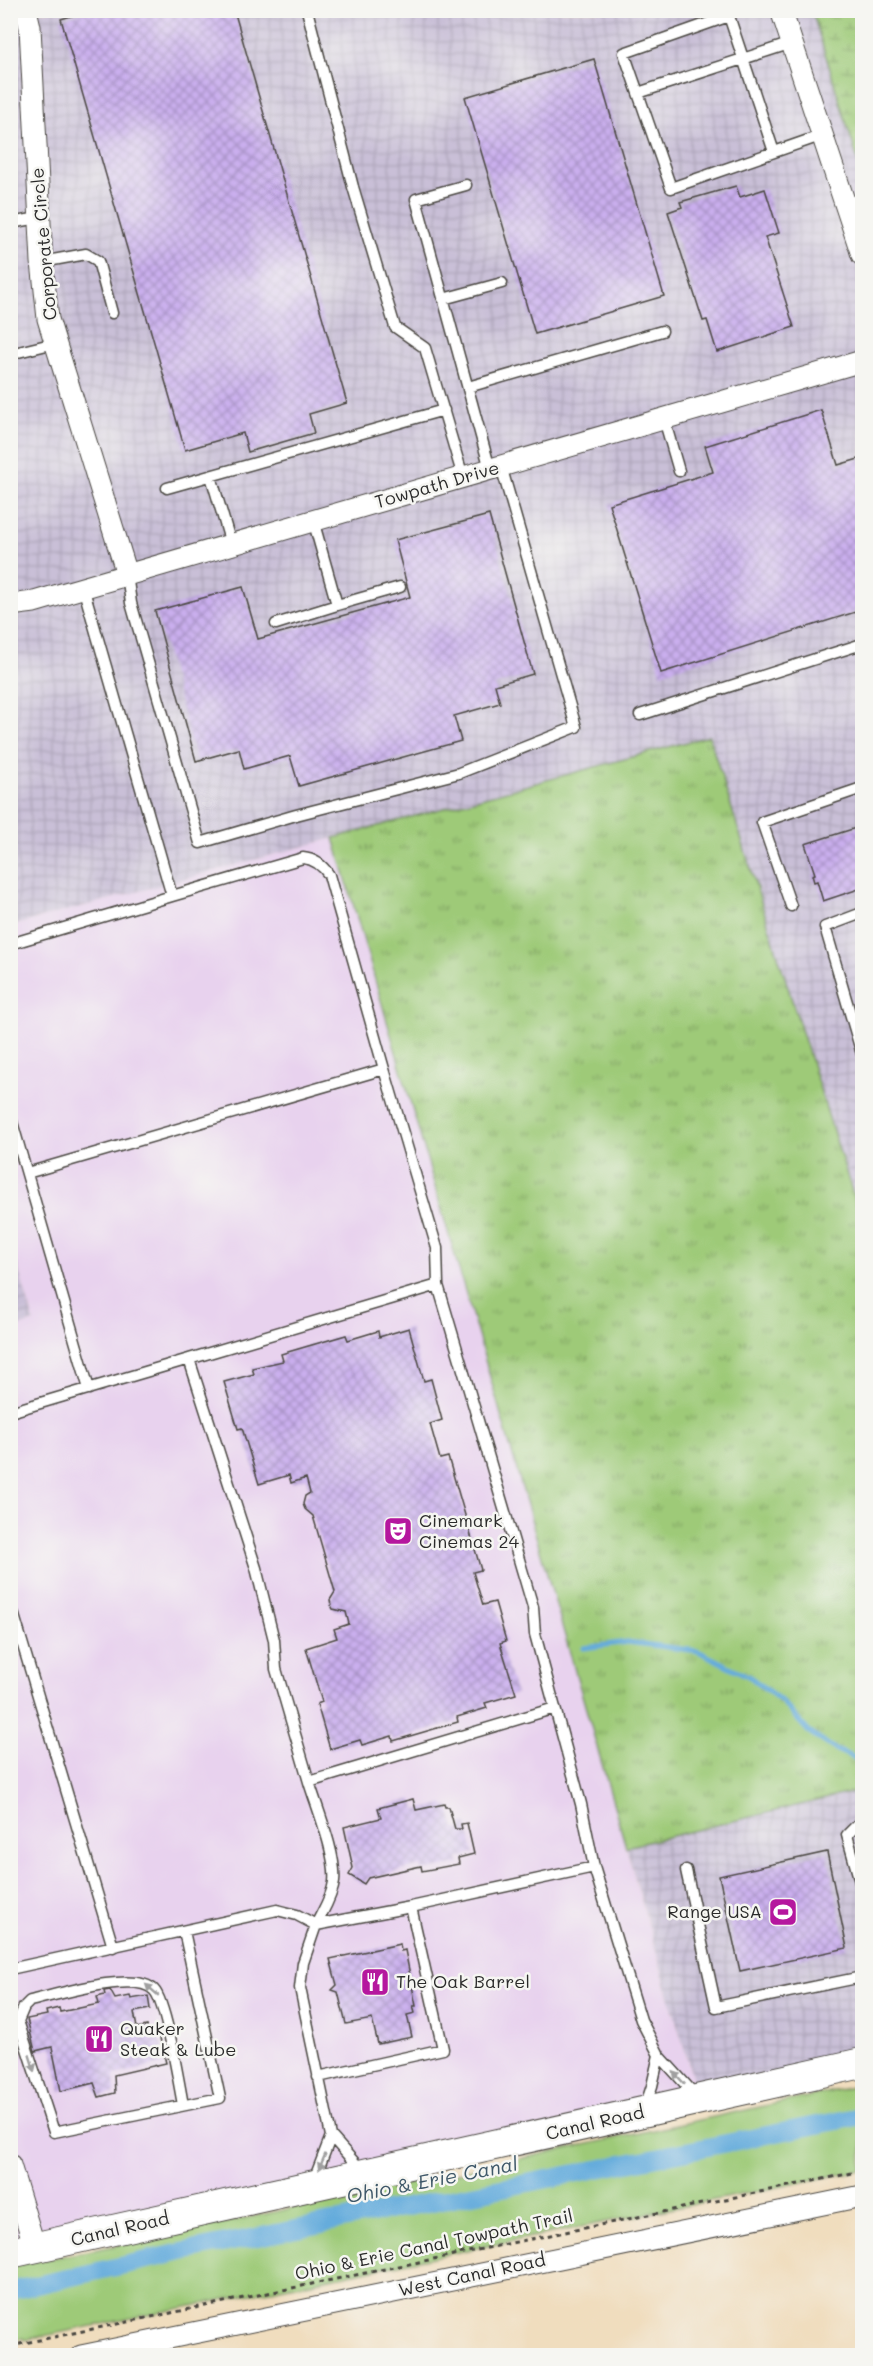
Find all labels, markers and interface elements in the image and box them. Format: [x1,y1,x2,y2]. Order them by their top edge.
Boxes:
street label: Corporate Circle [24,167,62,321]
street label: Towpath Drive [372,455,502,513]
place label: Cinemark Cinemas 24 [419,1508,520,1553]
theatre icon: Cinemark Cinemas 24 [382,1515,414,1547]
sports icon: Range USA [767,1896,799,1928]
place label: Range USA [667,1899,762,1923]
restaurant icon: The Oak Barrel [359,1966,391,1998]
place label: The Oak Barrel [396,1969,530,1993]
one-way arrow [144,1984,159,1997]
place label: Quaker Steak & Lube [120,2016,236,2061]
restaurant icon: Quaker Steak & Lube [83,2023,115,2055]
one-way arrow [27,2054,37,2072]
one-way arrow [672,2070,686,2085]
street label: Canal Road [543,2099,646,2145]
water label: Ohio & Erie Canal [344,2150,520,2208]
one-way arrow [317,2153,327,2171]
street label: Ohio & Erie Canal Towpath Trail [293,2203,575,2285]
street label: Canal Road [68,2205,171,2251]
street label: West Canal Road [396,2247,548,2301]

